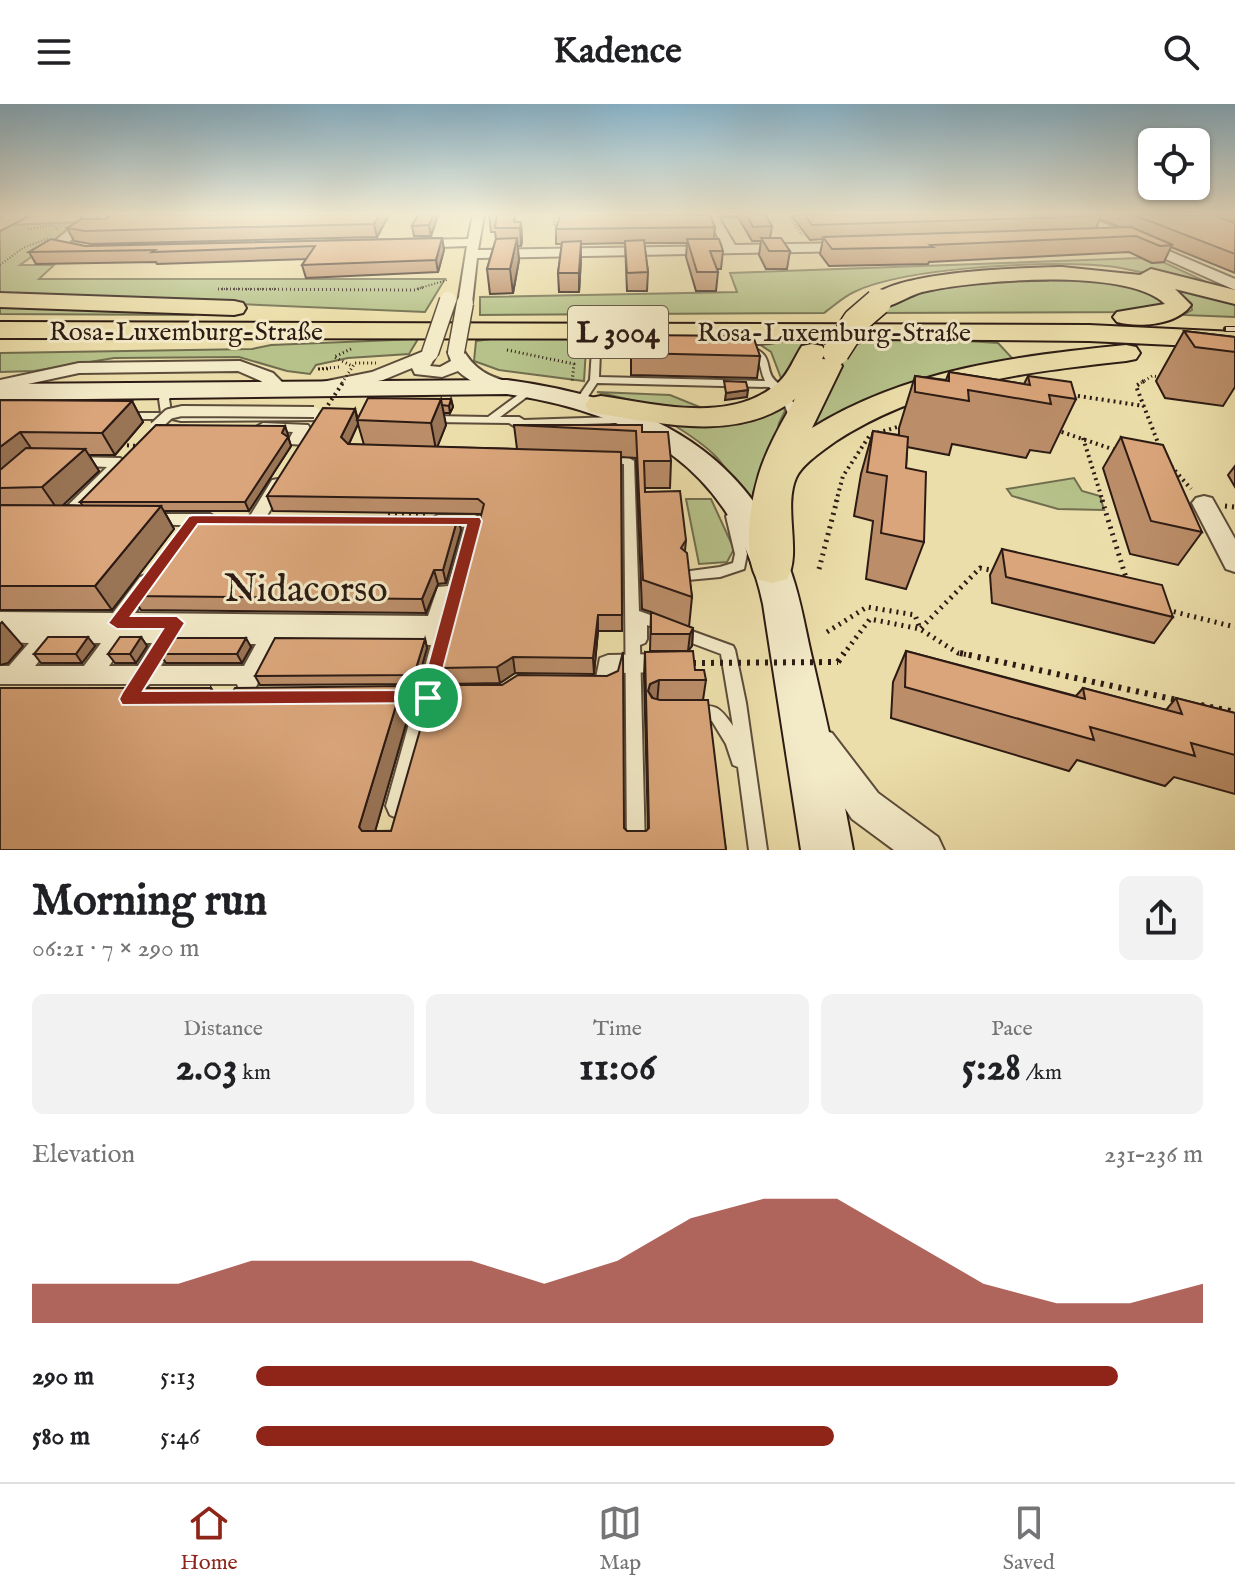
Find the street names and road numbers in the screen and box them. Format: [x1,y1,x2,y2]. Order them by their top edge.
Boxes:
road number: L 3004 [568,306,668,358]
street label: Rosa-Luxemburg-Straße [49,316,323,349]
street label: Rosa-Luxemburg-Straße [697,317,971,350]
street label: Nidacorso [224,567,388,615]

